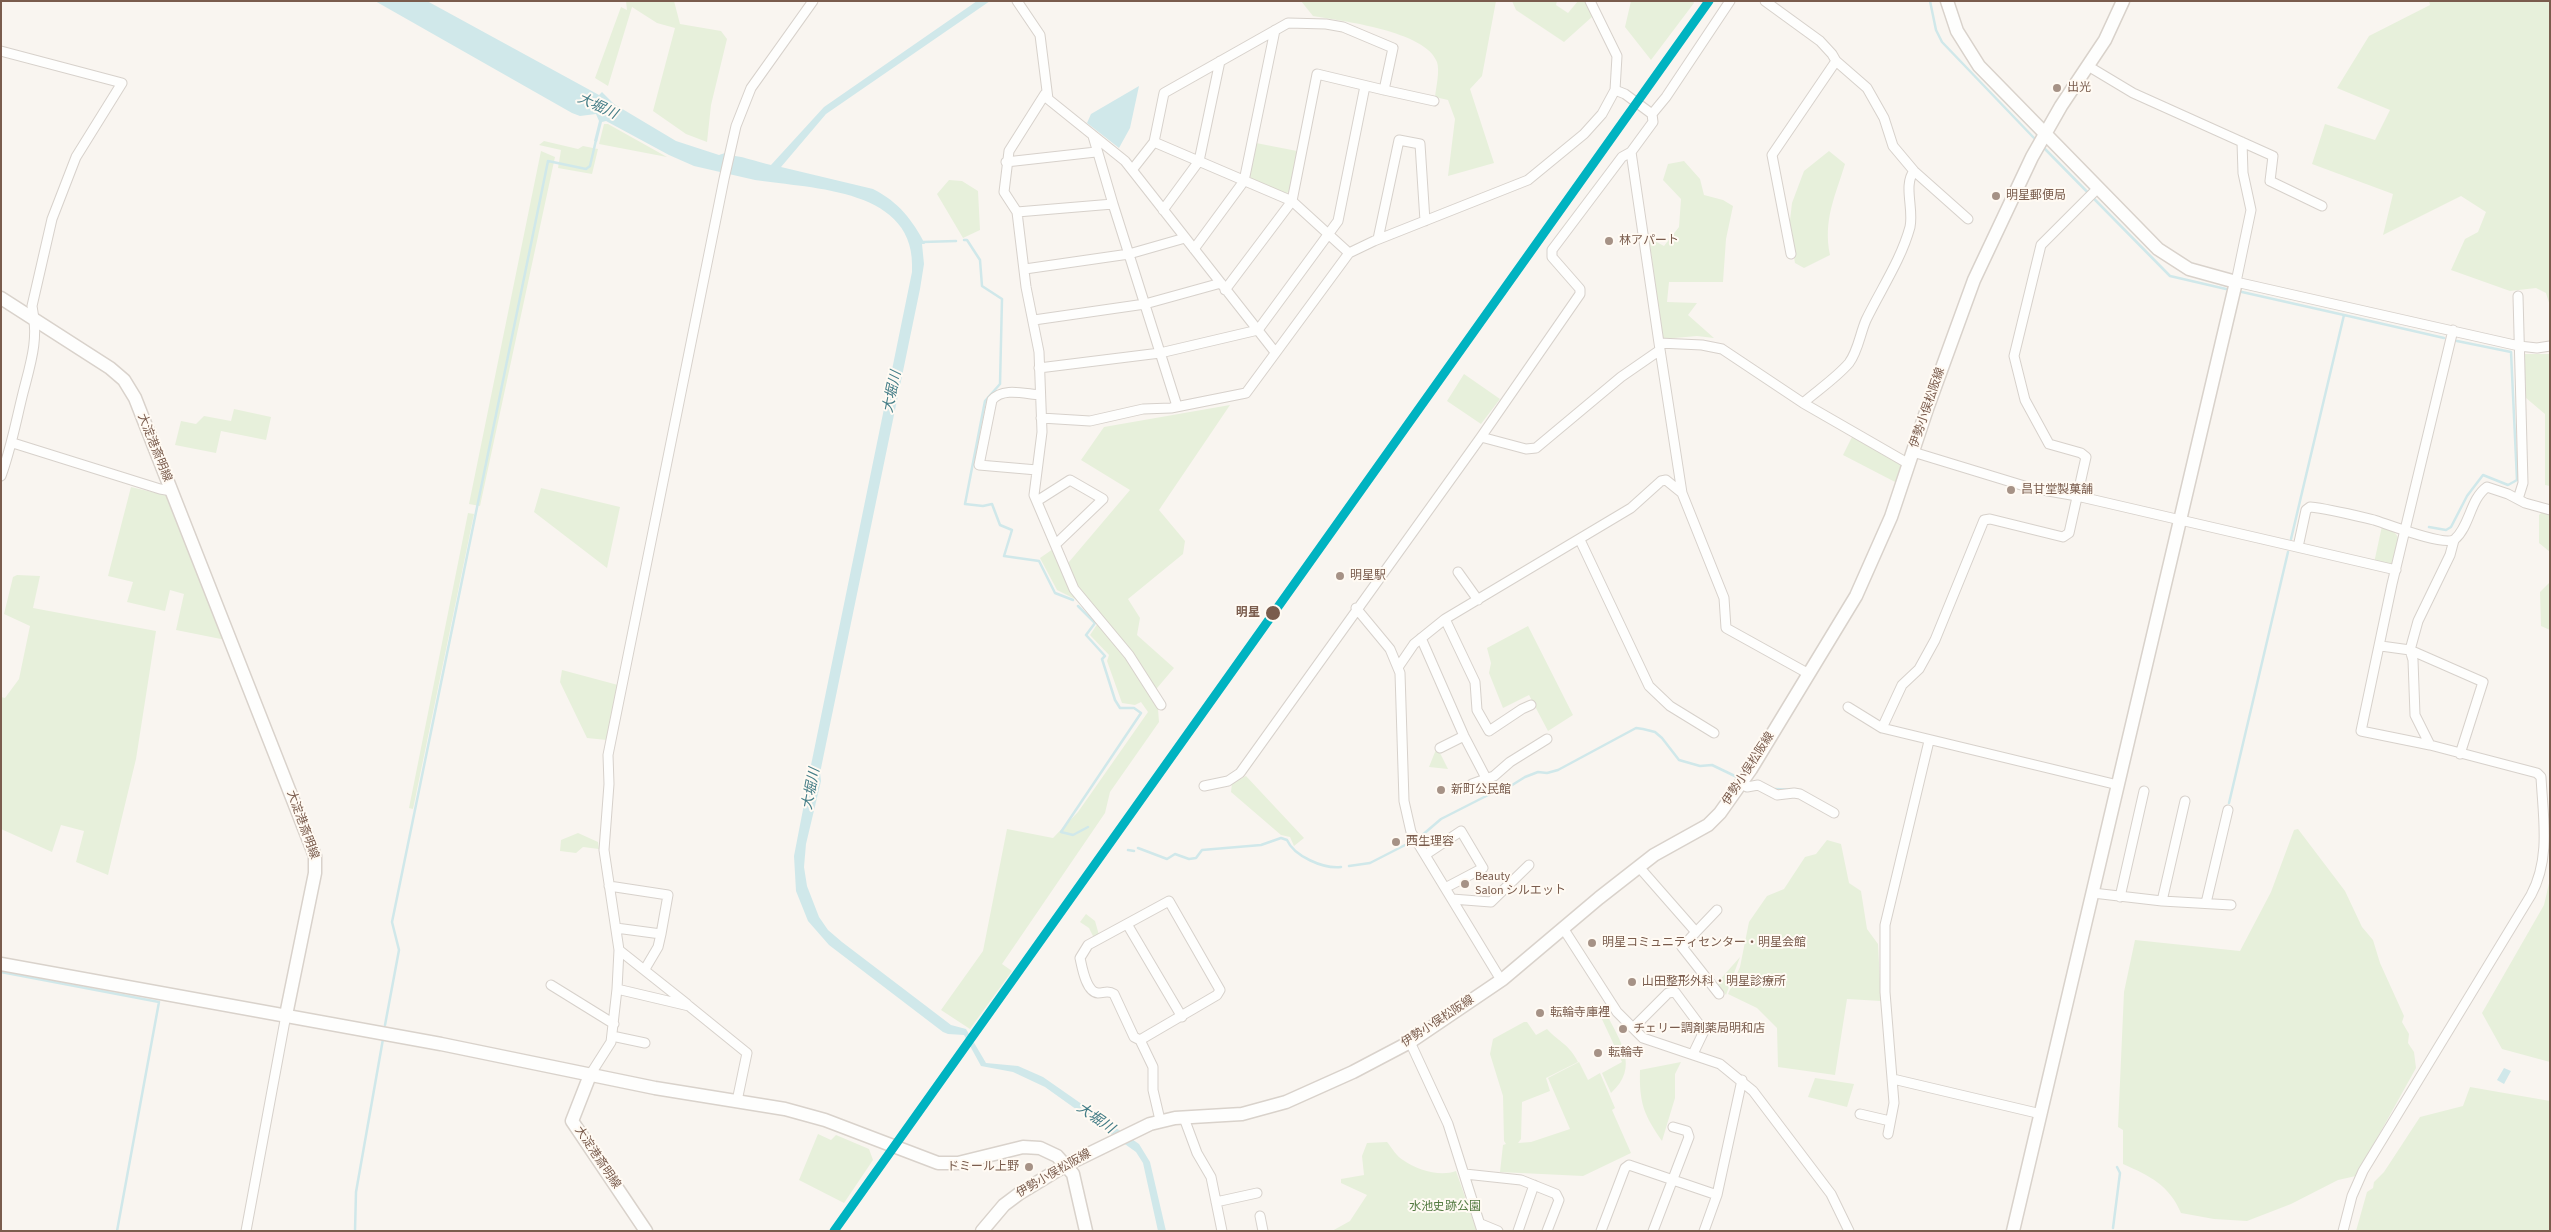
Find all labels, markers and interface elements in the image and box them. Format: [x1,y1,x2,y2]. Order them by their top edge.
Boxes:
place label: 出光 [2067,81,2091,95]
marker: 出光 [2051,82,2063,94]
water label: 大堀川 [574,91,620,123]
place label: 明星郵便局 [2006,189,2066,203]
marker: 明星郵便局 [1990,190,2002,202]
place label: 林アパート [1619,234,1679,248]
marker: 林アパート [1603,235,1615,247]
street label: 伊勢小俣松阪線 [1908,366,1948,450]
water label: 大堀川 [880,370,906,414]
street label: 大淀港斎明線 [134,412,174,484]
place label: 昌甘堂製菓舗 [2021,483,2093,497]
marker: 昌甘堂製菓舗 [2005,484,2017,496]
place label: 明星駅 [1350,569,1386,583]
marker: 明星駅 [1334,570,1346,582]
marker: 明星 [1264,604,1282,622]
place label: 明星 [1236,606,1260,620]
street label: 伊勢小俣松阪線 [1720,730,1778,808]
water label: 大堀川 [800,767,824,811]
place label: 新町公民館 [1451,783,1511,797]
marker: 新町公民館 [1435,784,1447,796]
street label: 大淀港斎明線 [283,789,321,861]
place label: 西生理容 [1406,835,1454,849]
marker: 西生理容 [1390,836,1402,848]
place label: Beauty Salon シルエット [1475,870,1566,898]
marker: Beauty Salon シルエット [1459,878,1471,890]
place label: 明星コミュニティセンター・明星会館 [1602,936,1806,950]
marker: 明星コミュニティセンター・明星会館 [1586,937,1598,949]
place label: 山田整形外科・明星診療所 [1642,975,1786,989]
marker: 山田整形外科・明星診療所 [1626,976,1638,988]
street label: 伊勢小俣松阪線 [1399,993,1477,1051]
place label: 転輪寺庫裡 [1550,1006,1610,1020]
marker: 転輪寺庫裡 [1534,1007,1546,1019]
place label: チェリー調剤薬局明和店 [1633,1022,1765,1036]
marker: チェリー調剤薬局明和店 [1617,1023,1629,1035]
place label: 転輪寺 [1608,1046,1644,1060]
marker: 転輪寺 [1592,1047,1604,1059]
water label: 大堀川 [1073,1100,1117,1138]
street label: 大淀港斎明線 [571,1124,623,1192]
street label: 伊勢小俣松阪線 [1014,1147,1094,1201]
place label: ドミール上野 [947,1160,1019,1174]
marker: ドミール上野 [1023,1161,1035,1173]
park label: 水池史跡公園 [1409,1200,1481,1214]

